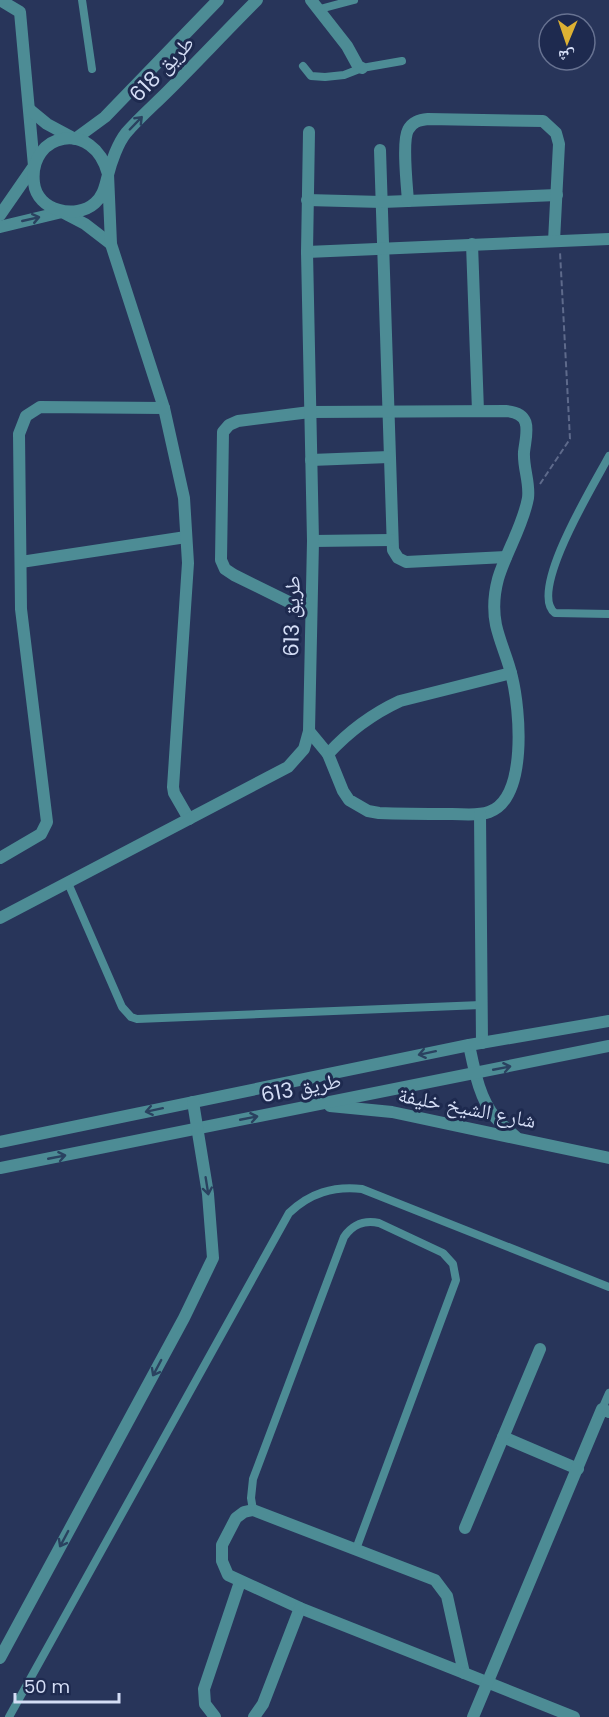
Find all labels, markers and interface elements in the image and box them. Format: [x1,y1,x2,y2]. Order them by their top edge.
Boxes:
north arrow [537,12,597,72]
street label: طريق 618 [123,29,201,108]
text: ش [558,45,575,68]
one-way arrow [129,116,144,131]
one-way arrow [21,213,40,225]
street label: طريق 613 [276,575,307,657]
one-way arrow [418,1048,437,1060]
one-way arrow [491,1062,511,1073]
street label: طريق 613 [258,1066,343,1109]
street label: شارع الشيخ خليفة [396,1080,538,1135]
one-way arrow [145,1105,164,1116]
one-way arrow [238,1112,258,1123]
one-way arrow [47,1151,67,1162]
one-way arrow [202,1176,213,1196]
one-way arrow [151,1358,162,1376]
one-way arrow [58,1530,70,1547]
scale bar [15,1666,118,1704]
text: 50 m [24,1674,70,1699]

